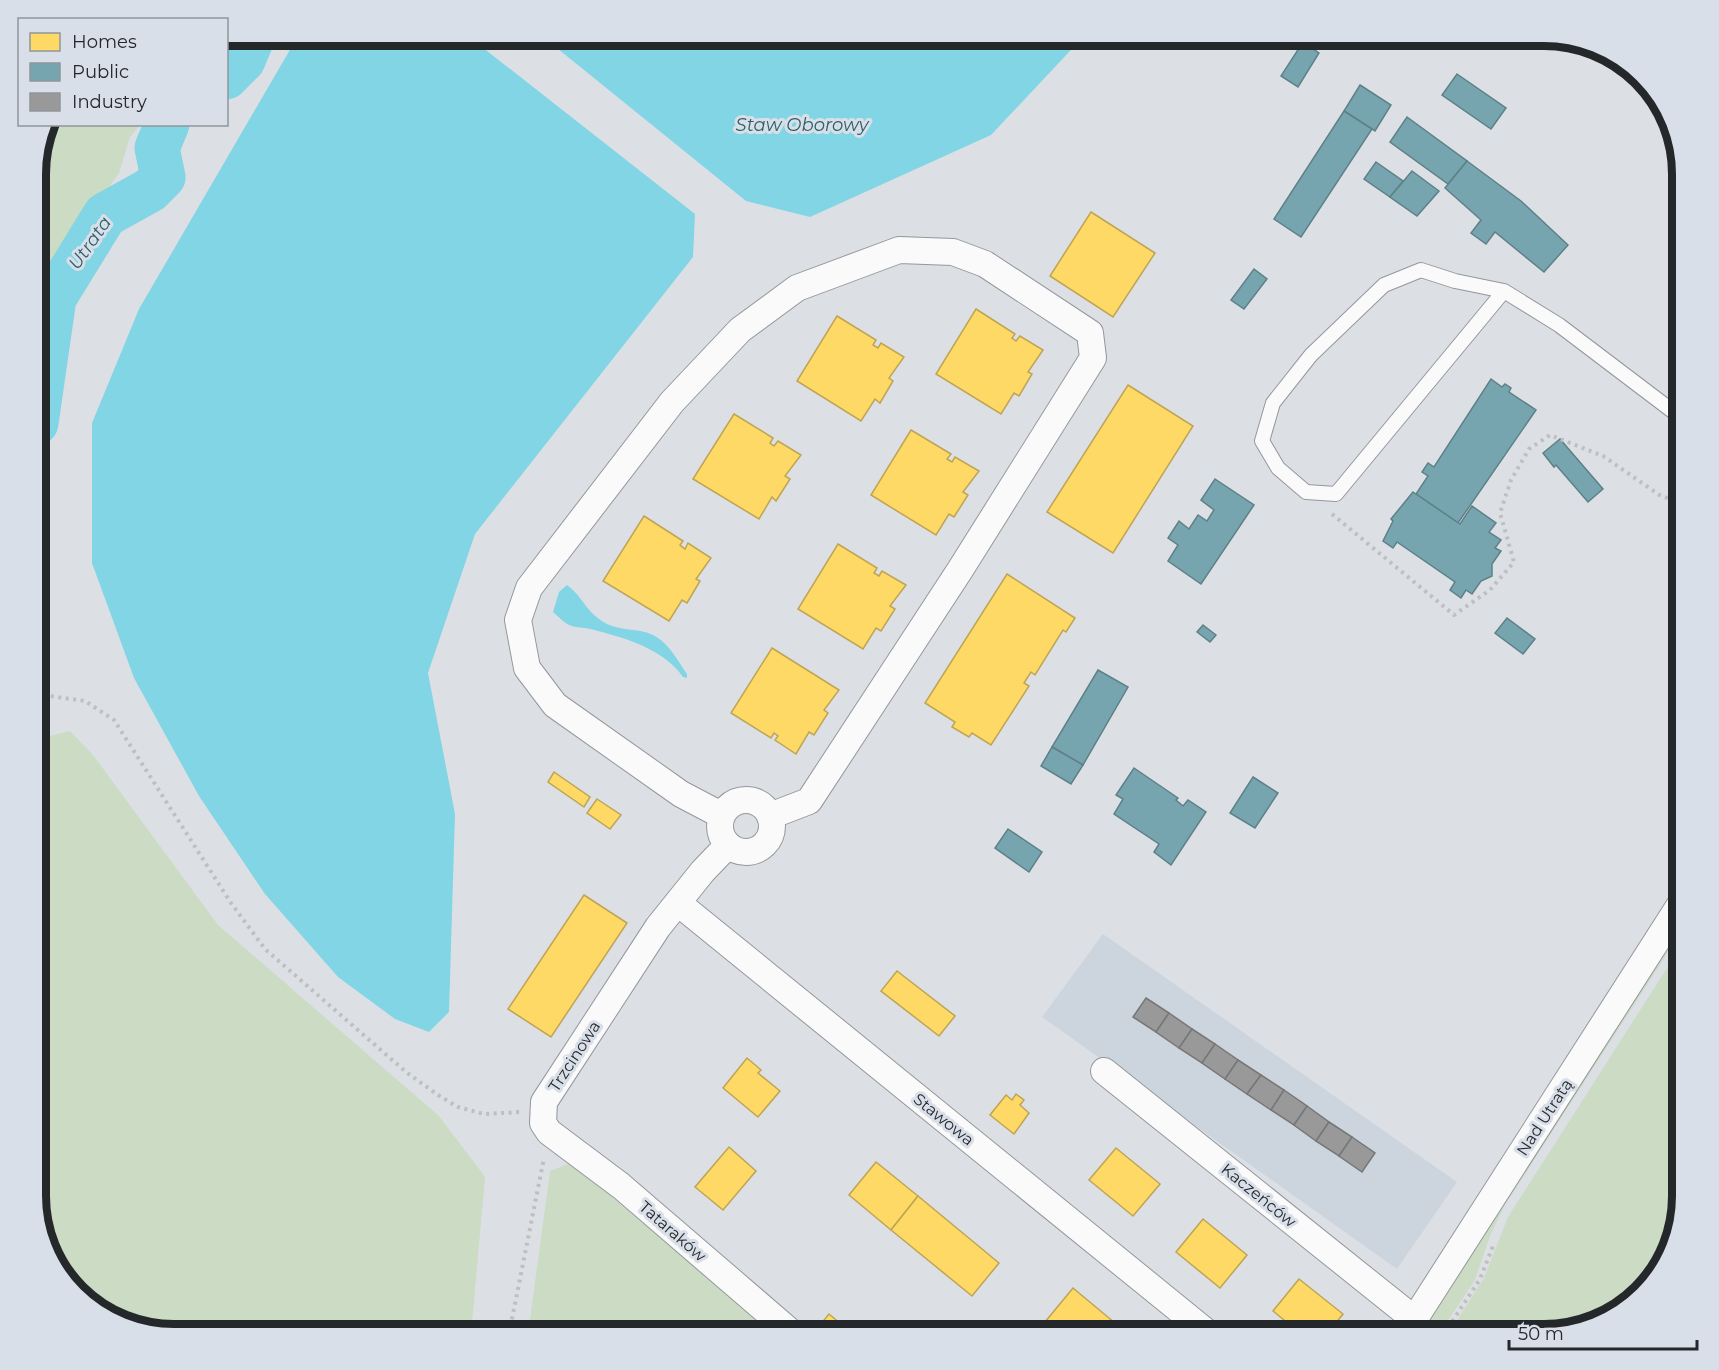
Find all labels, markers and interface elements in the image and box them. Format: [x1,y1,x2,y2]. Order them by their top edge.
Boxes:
legend [18,18,228,126]
text: Homes [72,31,137,53]
text: Public [72,61,129,83]
text: Industry [72,91,147,113]
water label: Staw Oborowy [736,114,870,136]
water label: Utrata [64,212,116,274]
street label: Trzcinowa [545,1017,604,1095]
street label: Nad Utratą [1513,1075,1576,1159]
street label: Stawowa [910,1089,978,1149]
street label: Kaczeńców [1217,1159,1300,1231]
street label: Tataraków [635,1197,710,1265]
scale bar [1509,1313,1696,1351]
text: 50 m [1518,1323,1564,1345]

